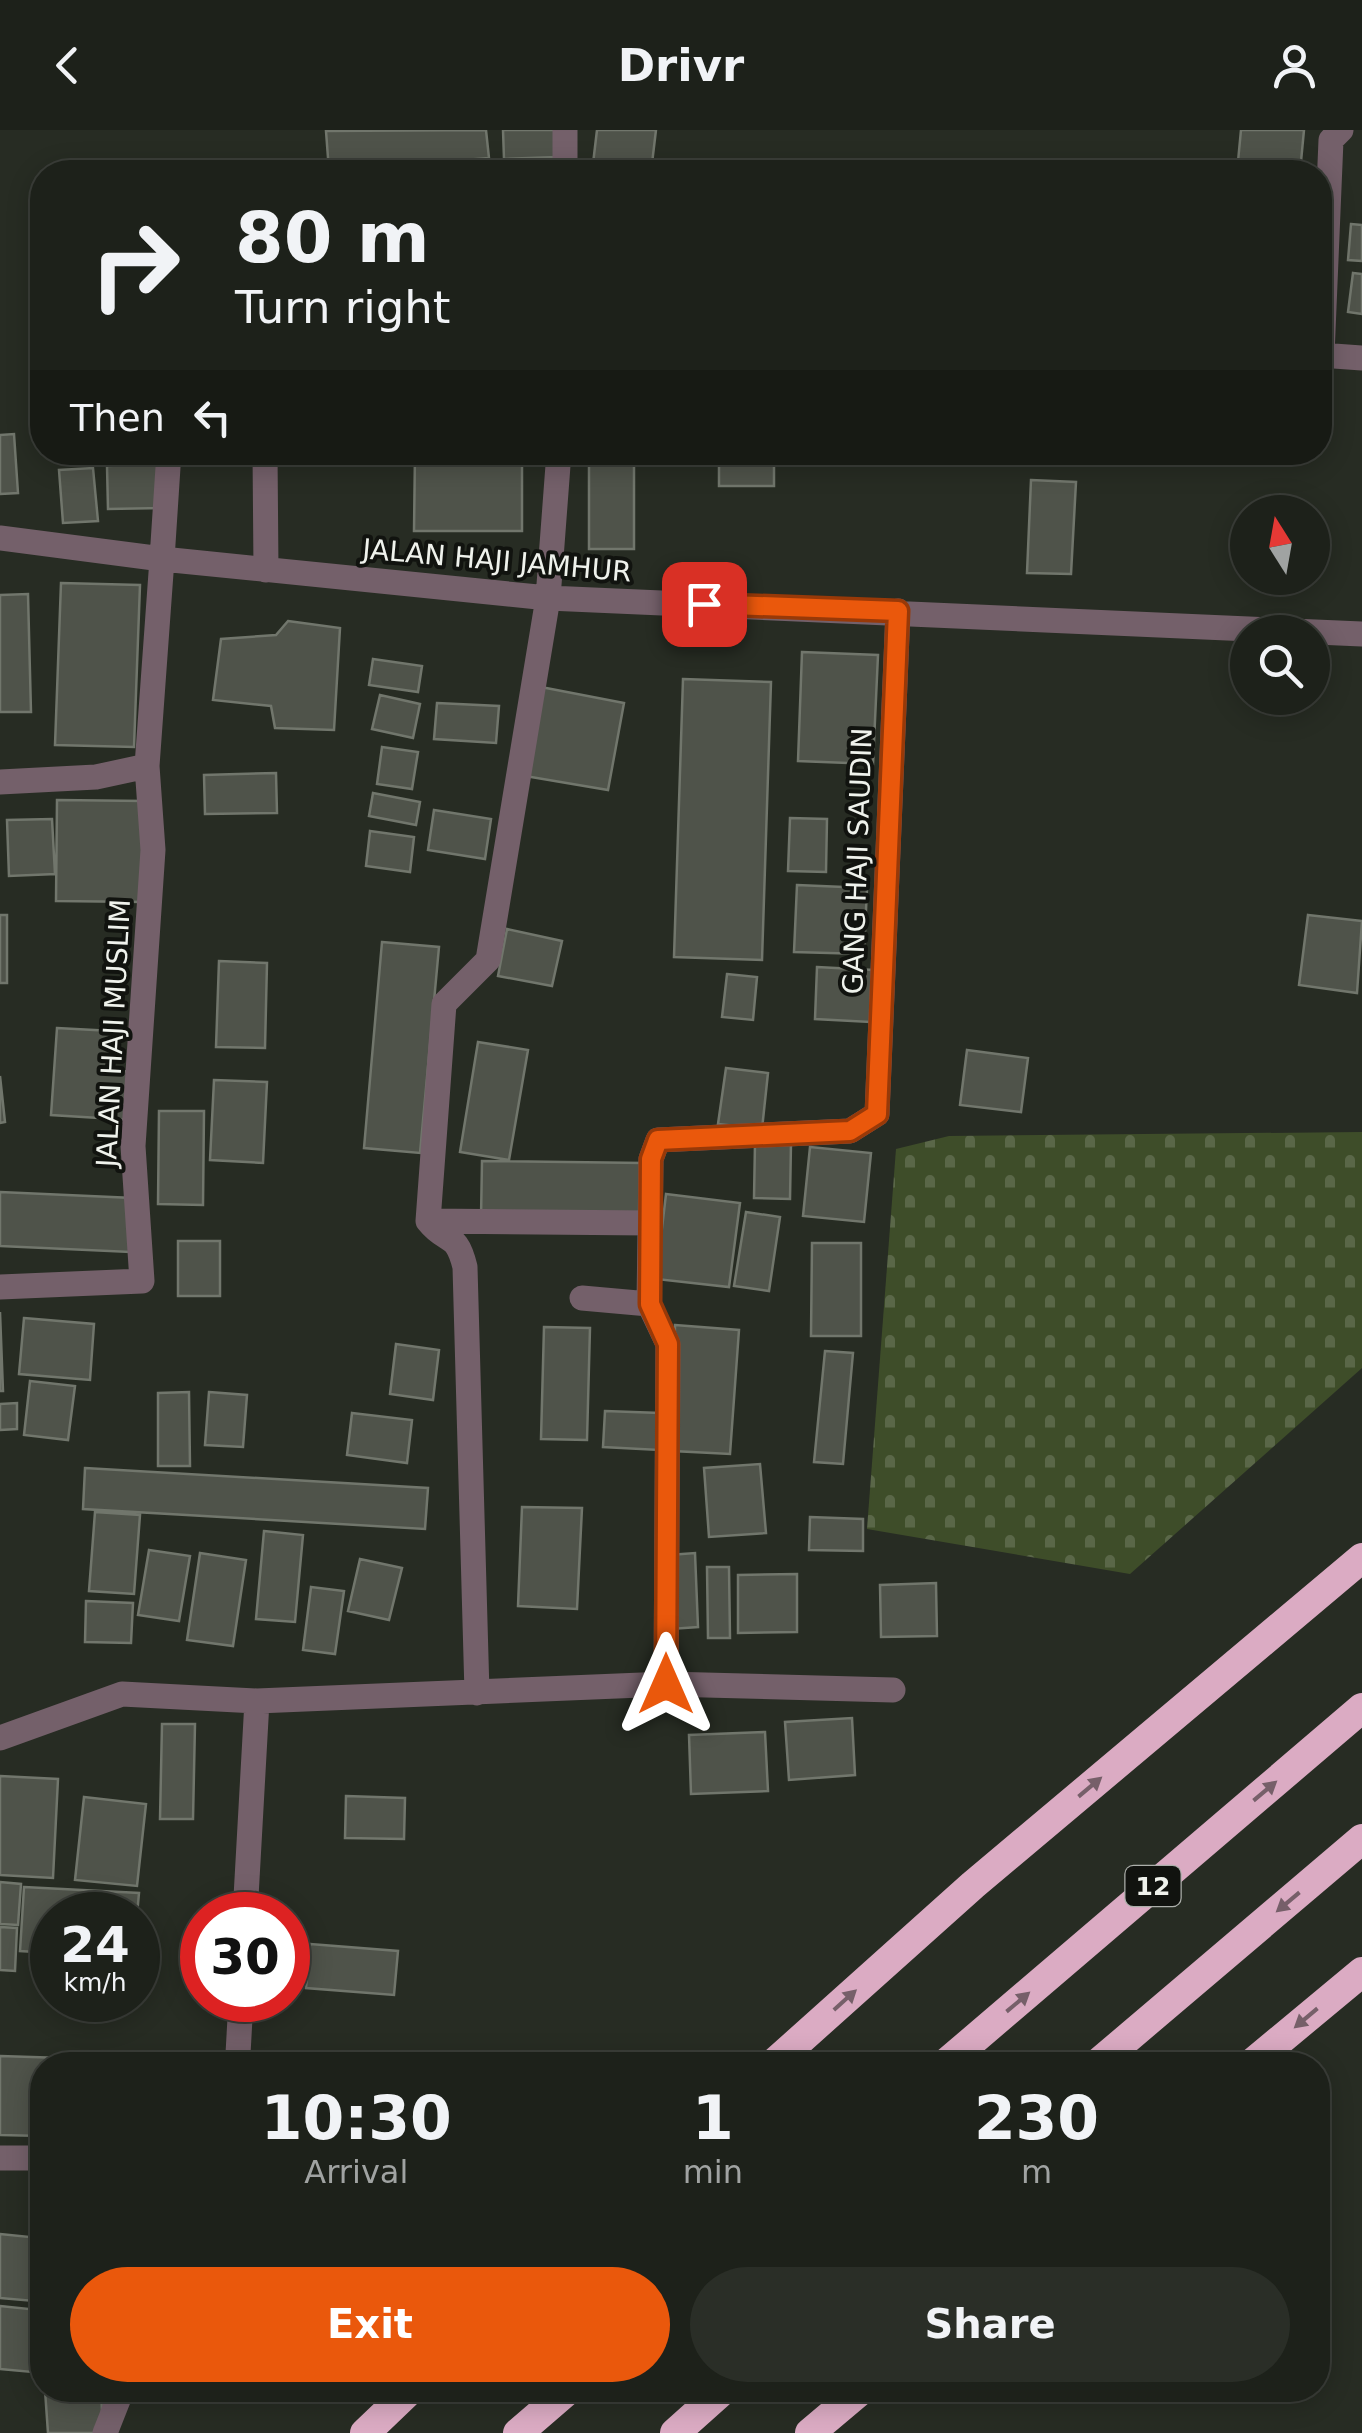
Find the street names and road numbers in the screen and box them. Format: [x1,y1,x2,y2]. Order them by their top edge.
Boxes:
street label: JALAN HAJI JAMHUR [359,532,633,589]
street label: GANG HAJI SAUDIN [836,727,879,995]
street label: JALAN HAJI MUSLIM [90,898,137,1170]
road number: 12 [1126,1866,1180,1906]

